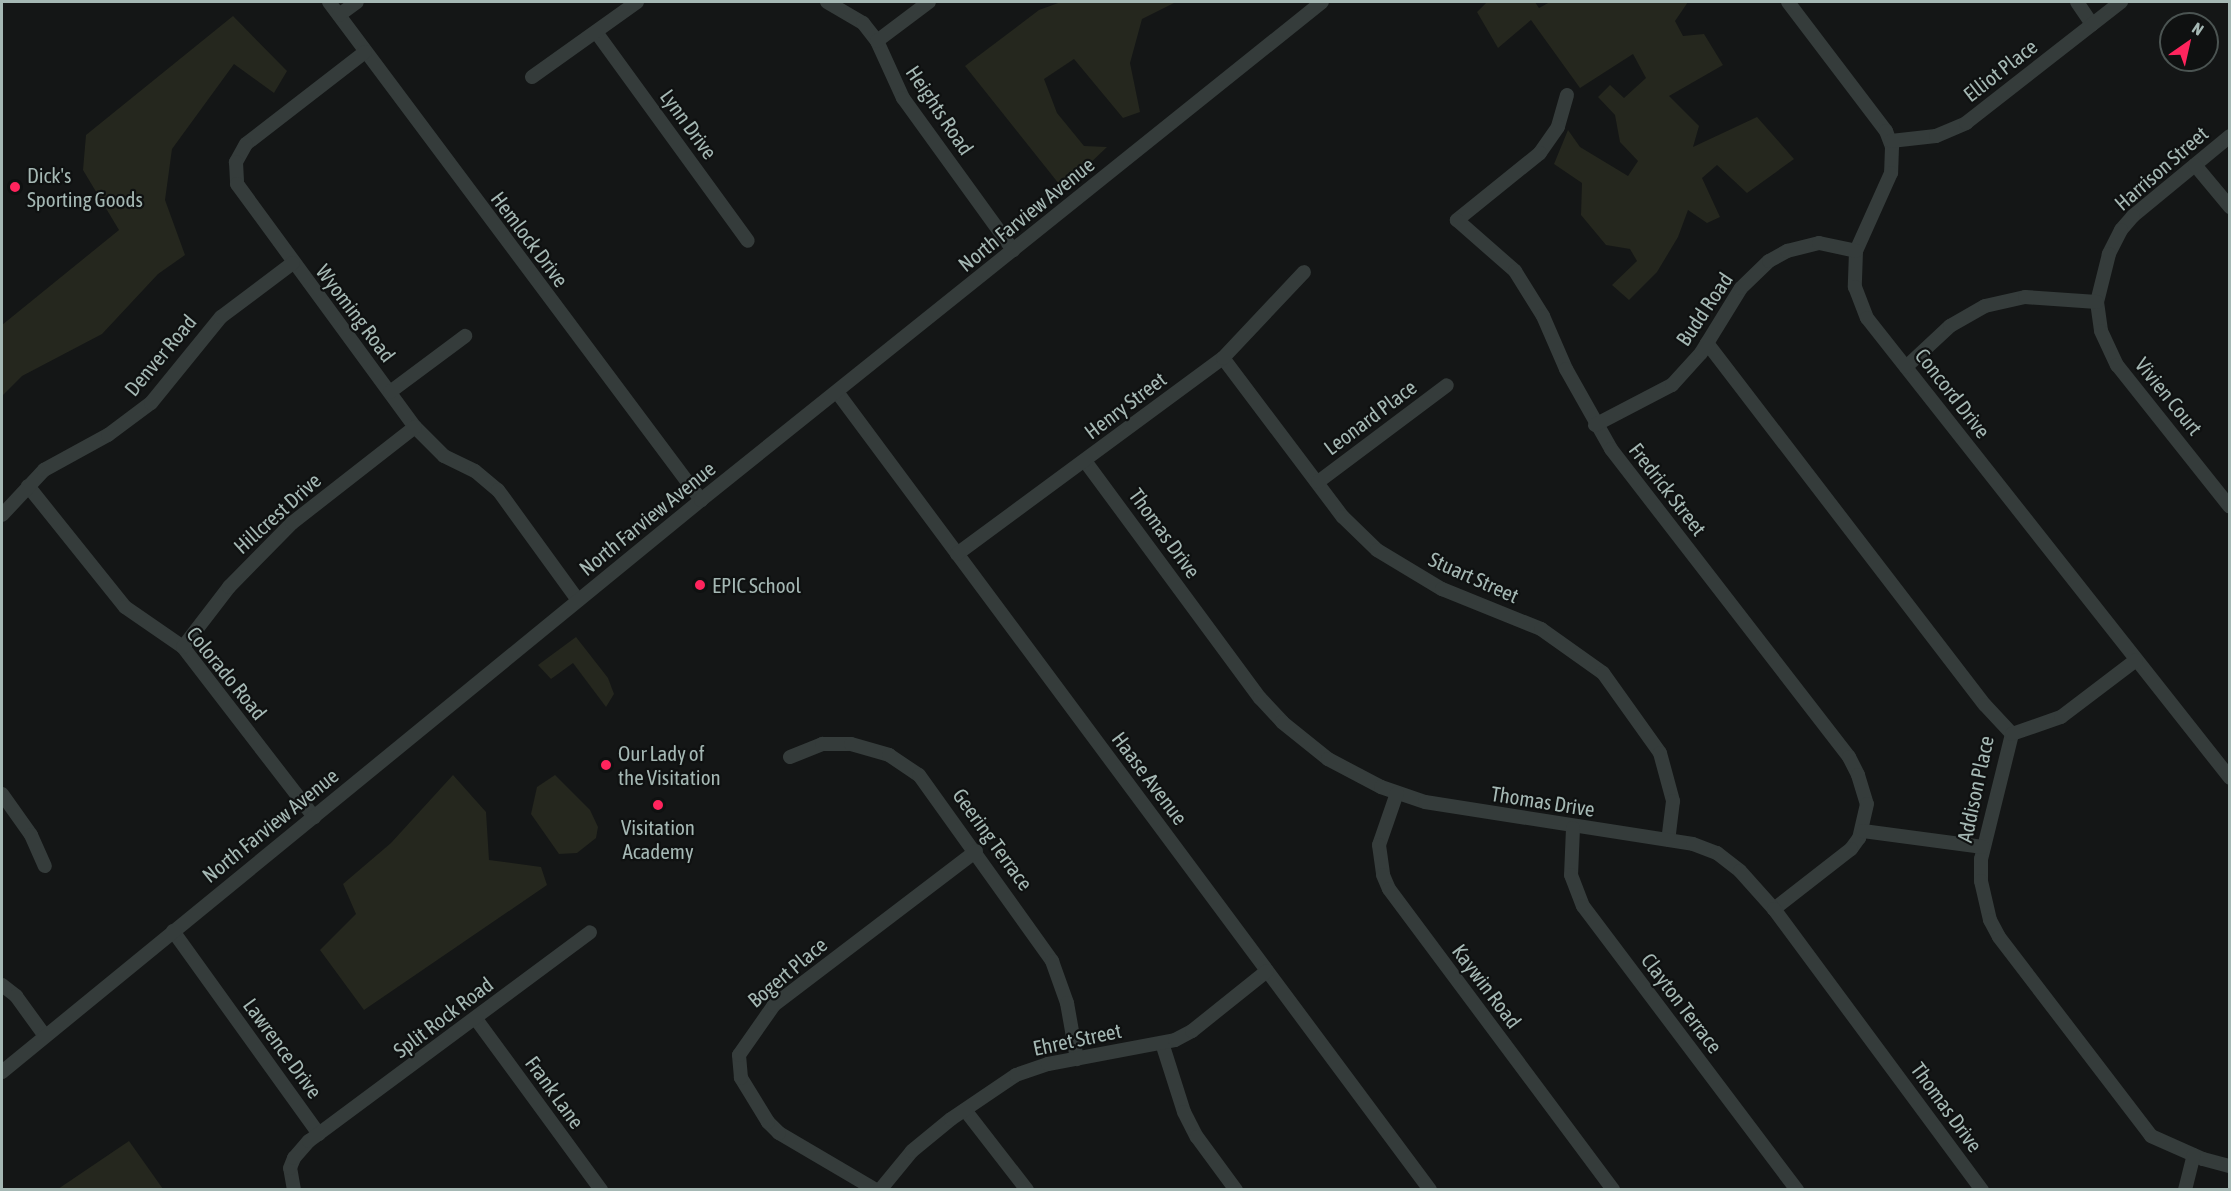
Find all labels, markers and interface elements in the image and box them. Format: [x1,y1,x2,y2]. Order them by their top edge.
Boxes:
north arrow [2159,12,2219,72]
text: N [2189,19,2207,39]
street label: Elliot Place [1958,33,2042,107]
street label: Heights Road [901,61,979,159]
street label: Lynn Drive [655,84,723,164]
street label: Harrison Street [2109,121,2213,215]
street label: North Farview Avenue [953,151,1099,277]
place label: Dick's Sporting Goods [27,162,143,212]
marker: Dick's Sporting Goods [8,180,22,194]
street label: Hemlock Drive [486,186,574,292]
street label: Wyoming Road [311,259,401,367]
street label: Budd Road [1670,268,1738,350]
street label: Denver Road [119,309,201,401]
street label: Concord Drive [1910,343,1996,443]
street label: Vivien Court [2130,352,2208,440]
street label: Henry Street [1079,366,1171,444]
street label: Leonard Place [1319,374,1421,460]
street label: Fredrick Street [1624,438,1712,540]
street label: North Farview Avenue [574,455,720,581]
street label: Hillcrest Drive [228,467,326,559]
street label: Thomas Drive [1124,483,1206,583]
street label: Stuart Street [1425,546,1523,608]
place label: EPIC School [712,572,801,598]
marker: EPIC School [693,578,707,592]
street label: Colorado Road [182,621,272,725]
street label: Haase Avenue [1107,727,1193,829]
street label: Addison Place [1951,733,1999,845]
place label: Our Lady of the Visitation [618,740,721,790]
marker: Our Lady of the Visitation [599,758,613,772]
street label: North Farview Avenue [197,762,343,888]
street label: Thomas Drive [1489,780,1597,822]
street label: Geering Terrace [948,783,1038,895]
marker: Visitation Academy [651,798,665,812]
place label: Visitation Academy [621,814,695,864]
street label: Bogert Place [742,932,832,1012]
street label: Kaywin Road [1447,939,1527,1033]
street label: Clayton Terrace [1636,948,1728,1058]
street label: Split Rock Road [388,971,498,1063]
street label: Lawrence Drive [238,993,328,1103]
street label: Ehret Street [1030,1017,1124,1061]
street label: Frank Lane [520,1051,590,1133]
street label: Thomas Drive [1906,1057,1988,1157]

